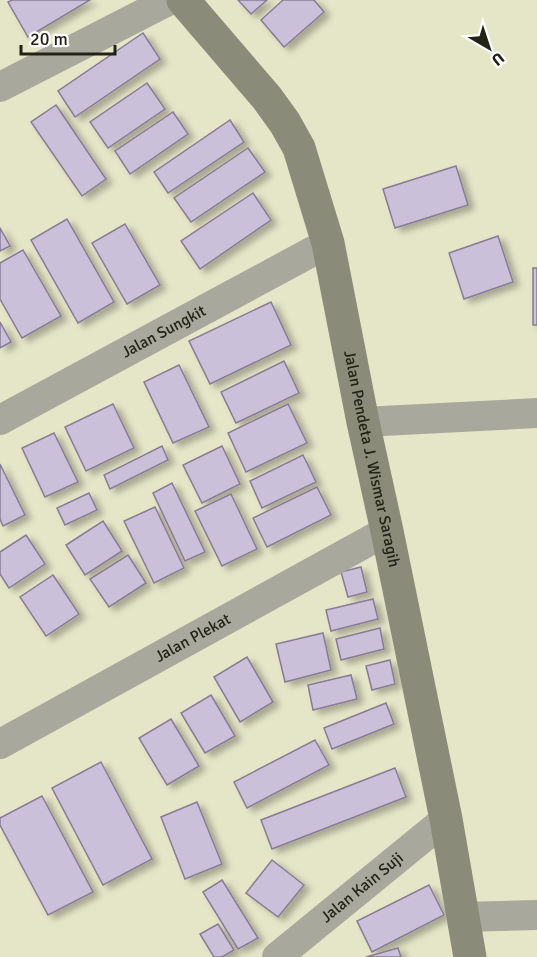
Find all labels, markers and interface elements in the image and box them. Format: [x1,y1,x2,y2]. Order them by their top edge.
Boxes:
scale bar [21,18,116,56]
north arrow [459,18,519,78]
text: 20 m [30,28,68,50]
text: U [487,48,508,70]
street label: Jalan Sungkit [118,301,210,362]
street label: Jalan Pendeta J. Wismar Saragih [339,349,404,569]
street label: Jalan Plekat [151,609,234,667]
street label: Jalan Kain Suji [317,848,408,927]

